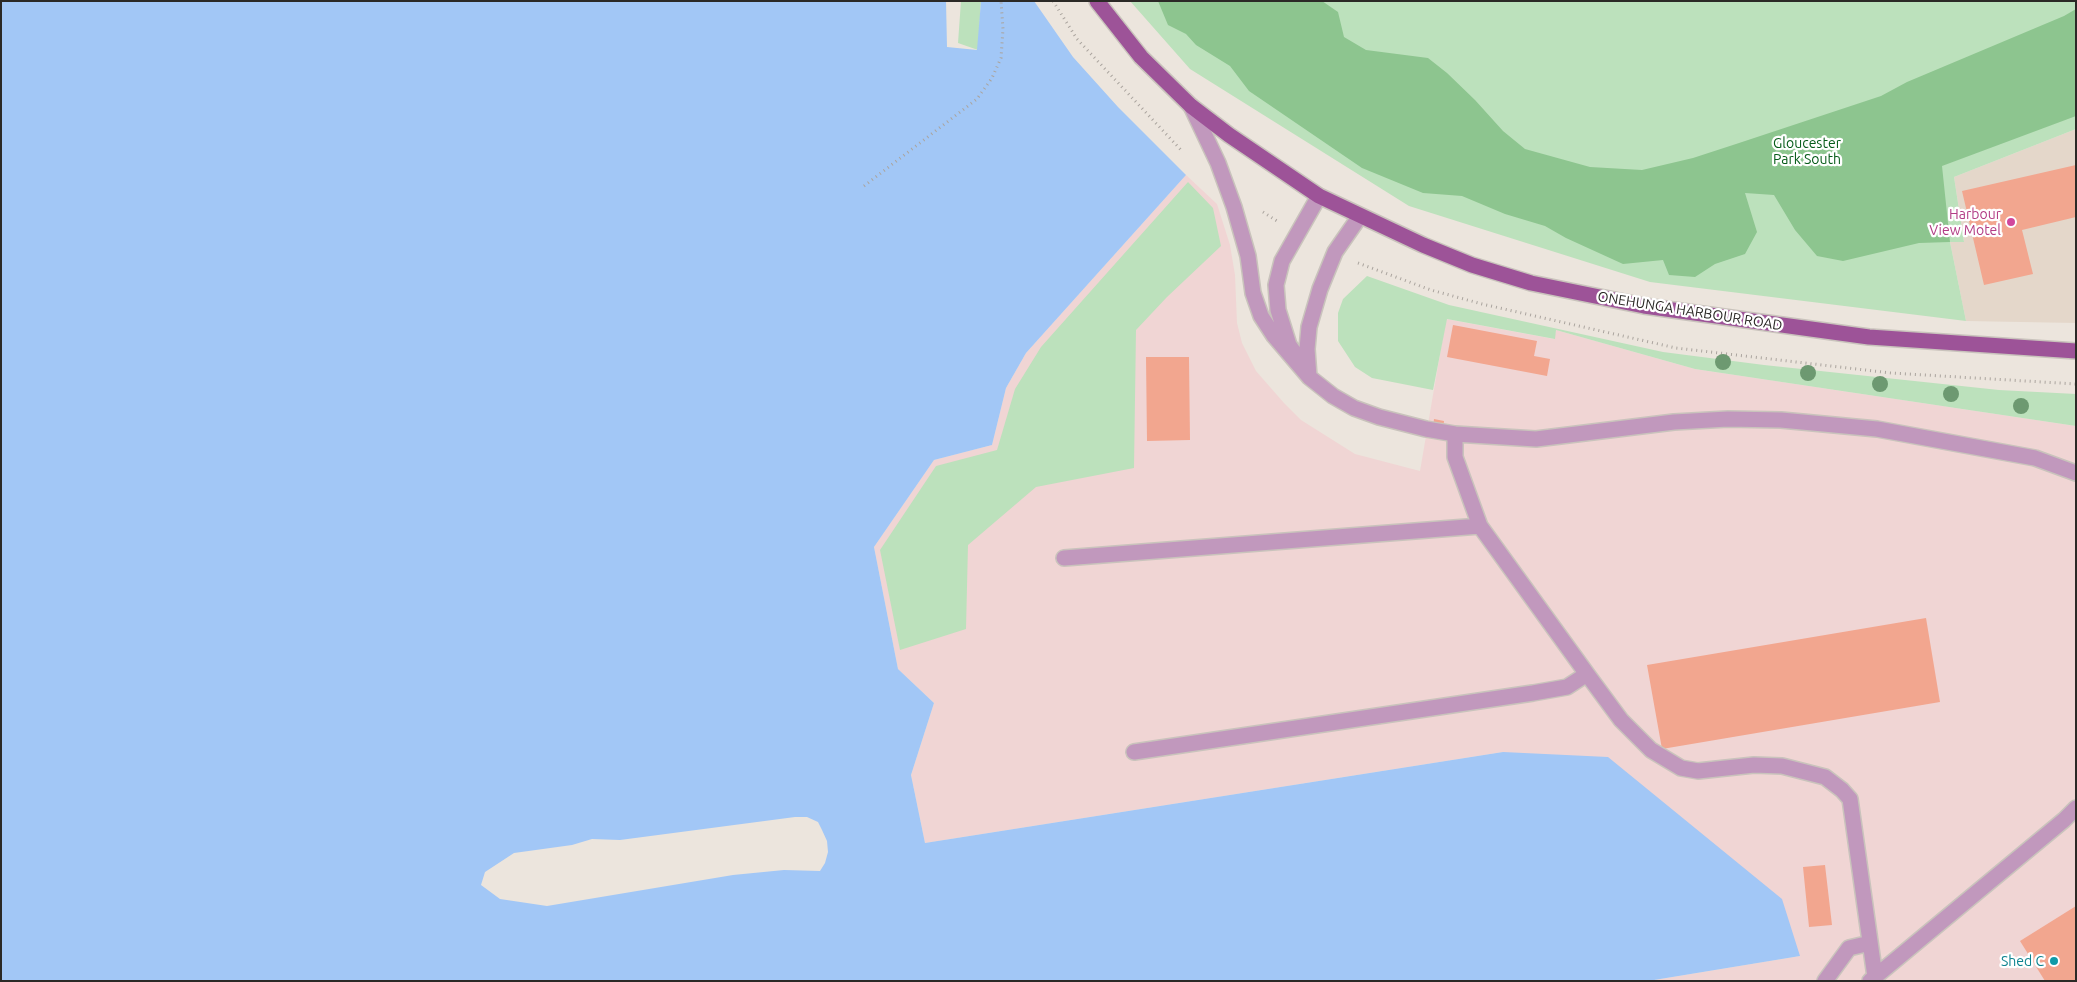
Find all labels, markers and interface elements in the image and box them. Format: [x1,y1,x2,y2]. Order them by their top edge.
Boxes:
park label: Gloucester Park South [1773,135,1841,168]
place label: Harbour View Motel [1929,206,2001,238]
marker: Harbour View Motel [2005,216,2017,228]
street label: ONEHUNGA HARBOUR ROAD [1596,288,1784,334]
place label: Shed C [2001,953,2044,969]
marker: Shed C [2048,955,2060,967]

